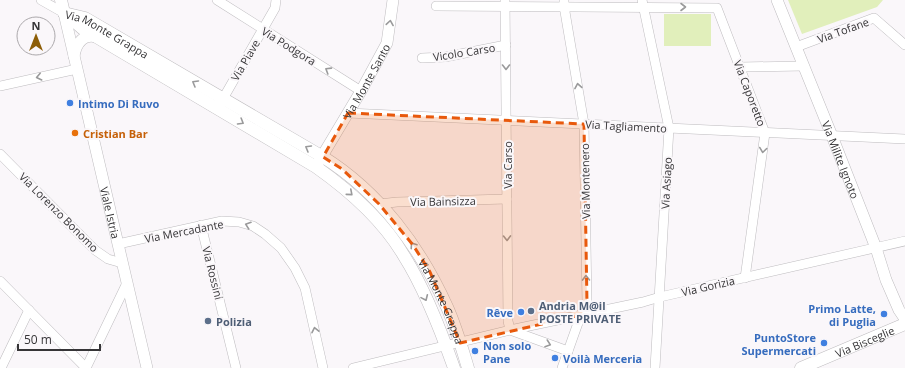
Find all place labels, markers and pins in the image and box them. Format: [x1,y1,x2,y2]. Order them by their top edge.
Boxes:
place label: Intimo Di Ruvo [78,96,160,111]
marker: Intimo Di Ruvo [65,98,75,108]
place label: Cristian Bar [83,126,148,141]
marker: Cristian Bar [70,128,80,138]
place label: Andria M@il POSTE PRIVATE [539,298,621,326]
place label: Primo Latte, di Puglia [808,301,876,329]
place label: Rêve [486,305,513,320]
marker: Andria M@il POSTE PRIVATE [526,306,536,316]
marker: Rêve [516,307,526,317]
marker: Primo Latte, di Puglia [879,309,889,319]
place label: Polizia [216,314,252,329]
marker: Polizia [203,316,213,326]
place label: PuntoStore Supermercati [742,330,816,358]
place label: Non solo Pane [483,338,531,366]
marker: PuntoStore Supermercati [819,338,829,348]
marker: Non solo Pane [470,346,480,356]
place label: Voilà Merceria [563,351,642,366]
marker: Voilà Merceria [550,353,560,363]

